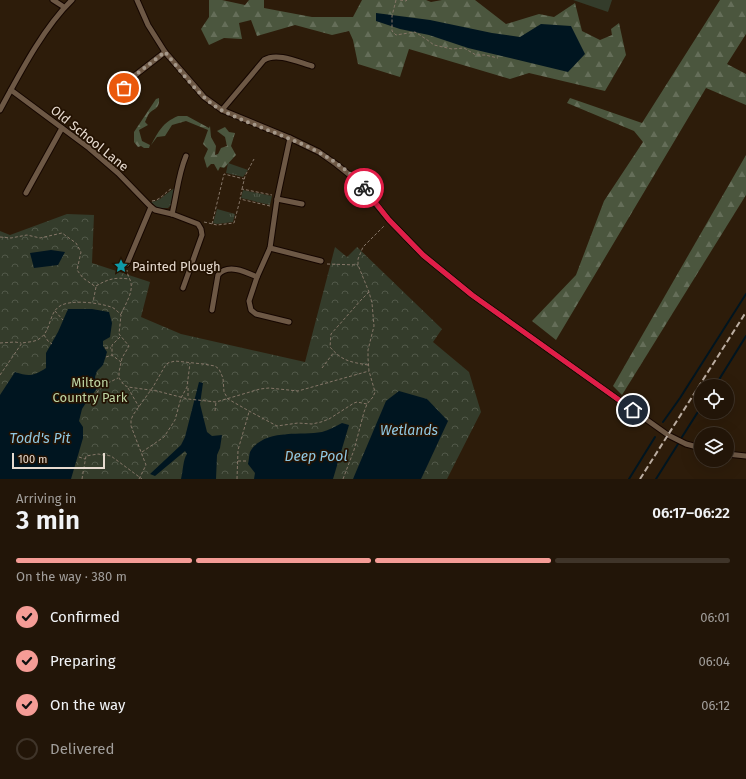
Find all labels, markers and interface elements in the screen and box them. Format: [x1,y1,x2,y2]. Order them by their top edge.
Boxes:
pin [107,71,141,105]
icon: bag [113,77,135,99]
street label: Old School Lane [48,103,131,174]
courier [344,168,384,208]
icon: bike [353,177,375,199]
place icon: Painted Plough [113,258,129,274]
place label: Painted Plough [132,259,221,274]
park label: Milton Country Park [53,375,128,405]
map controls [694,379,734,467]
button: locate [694,379,734,419]
pin [616,393,650,427]
icon: home [622,399,644,421]
water label: Wetlands [380,422,439,439]
button: layers [694,427,734,467]
water label: Todd's Pit [10,430,70,447]
water label: Deep Pool [285,448,347,465]
scale bar [12,451,105,470]
text: 100 m [18,453,47,466]
text: Arriving in [16,491,76,506]
text: 06:17–06:22 [652,504,730,522]
text: 3 min [16,505,80,536]
text: On the way · 380 m [16,569,127,584]
icon: check [16,606,38,628]
text: Confirmed [50,608,120,626]
text: 06:01 [700,610,730,625]
icon: check [16,650,38,672]
text: Preparing [50,652,115,670]
text: 06:04 [699,654,730,669]
icon: check [16,694,38,716]
text: On the way [50,696,125,714]
text: 06:12 [701,698,730,713]
text: Delivered [50,740,114,758]

